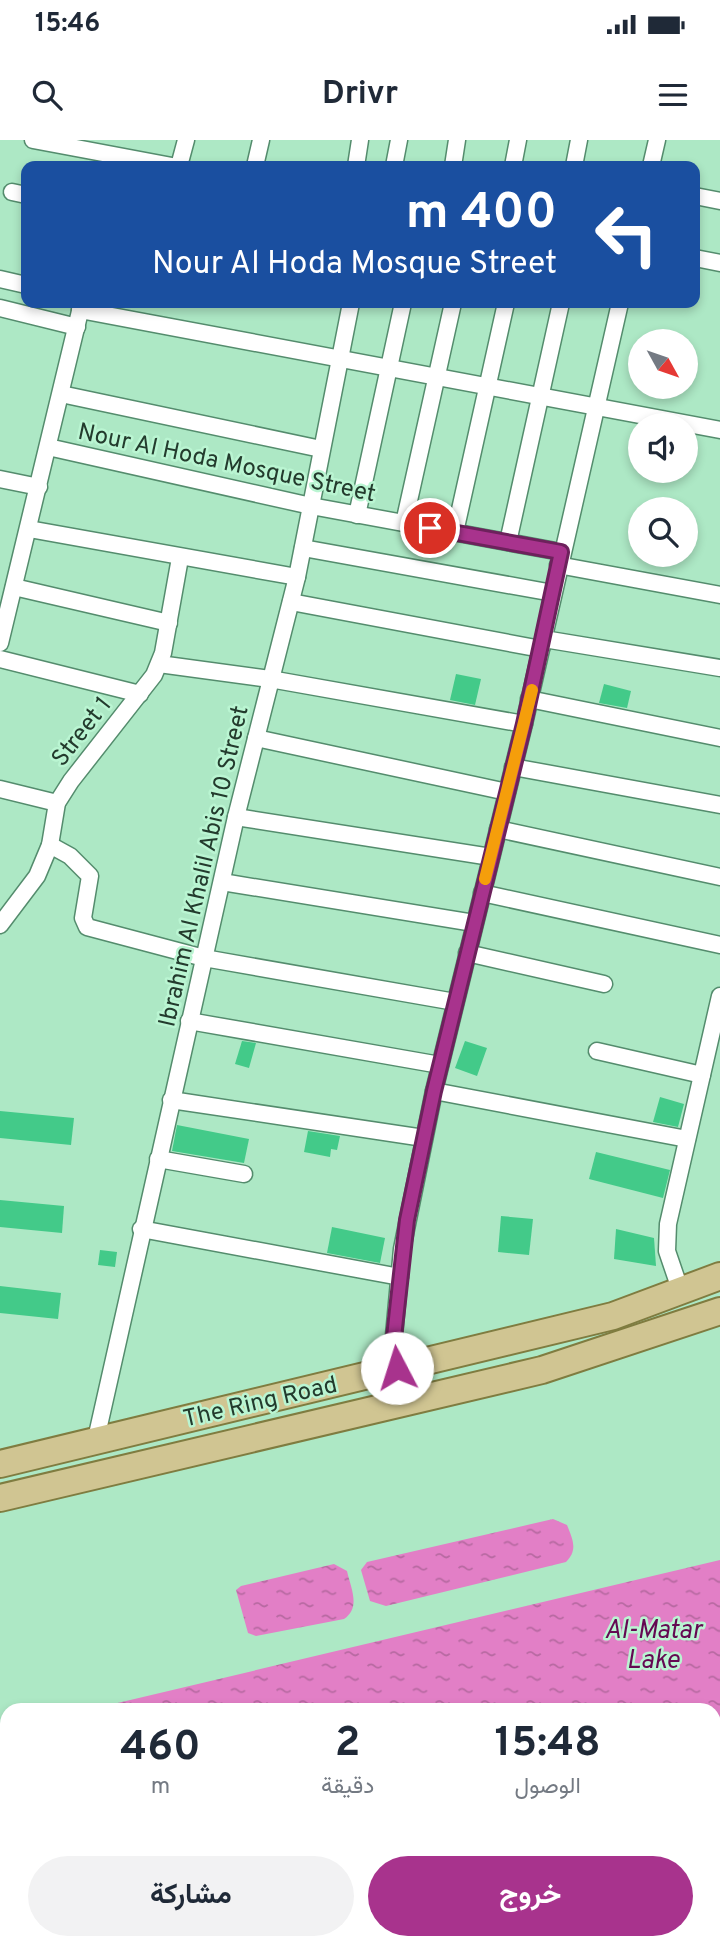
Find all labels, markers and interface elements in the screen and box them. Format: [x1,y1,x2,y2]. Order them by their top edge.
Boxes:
text: 15:46 [35,8,100,41]
text: Drivr [322,75,398,115]
icon: search [28,76,66,114]
icon: menu [654,76,692,114]
text: 400 m [406,184,557,246]
icon: left [581,189,672,280]
text: Nour Al Hoda Mosque Street [152,245,557,285]
north arrow [628,329,698,399]
map controls [628,329,698,567]
button: sound [628,413,698,483]
street label: Nour Al Hoda Mosque Street [75,418,378,510]
button: search [628,497,698,567]
pin [400,498,460,558]
icon: arrive [411,509,449,547]
street label: Street 1 [46,691,119,773]
street label: Ibrahim Al Khalil Abis 10 Street [153,703,257,1030]
position arrow [360,1331,434,1405]
street label: The Ring Road [181,1371,340,1435]
water label: Al-Matar Lake [604,1615,704,1678]
text: 2 [335,1718,361,1771]
text: 15:48 [495,1718,601,1771]
text: 460 [120,1722,201,1775]
text: m [151,1773,170,1802]
text: دقيقة [321,1773,374,1802]
text: الوصول [514,1773,581,1802]
button: مشاركة [28,1856,354,1936]
button: خروج [368,1856,693,1936]

